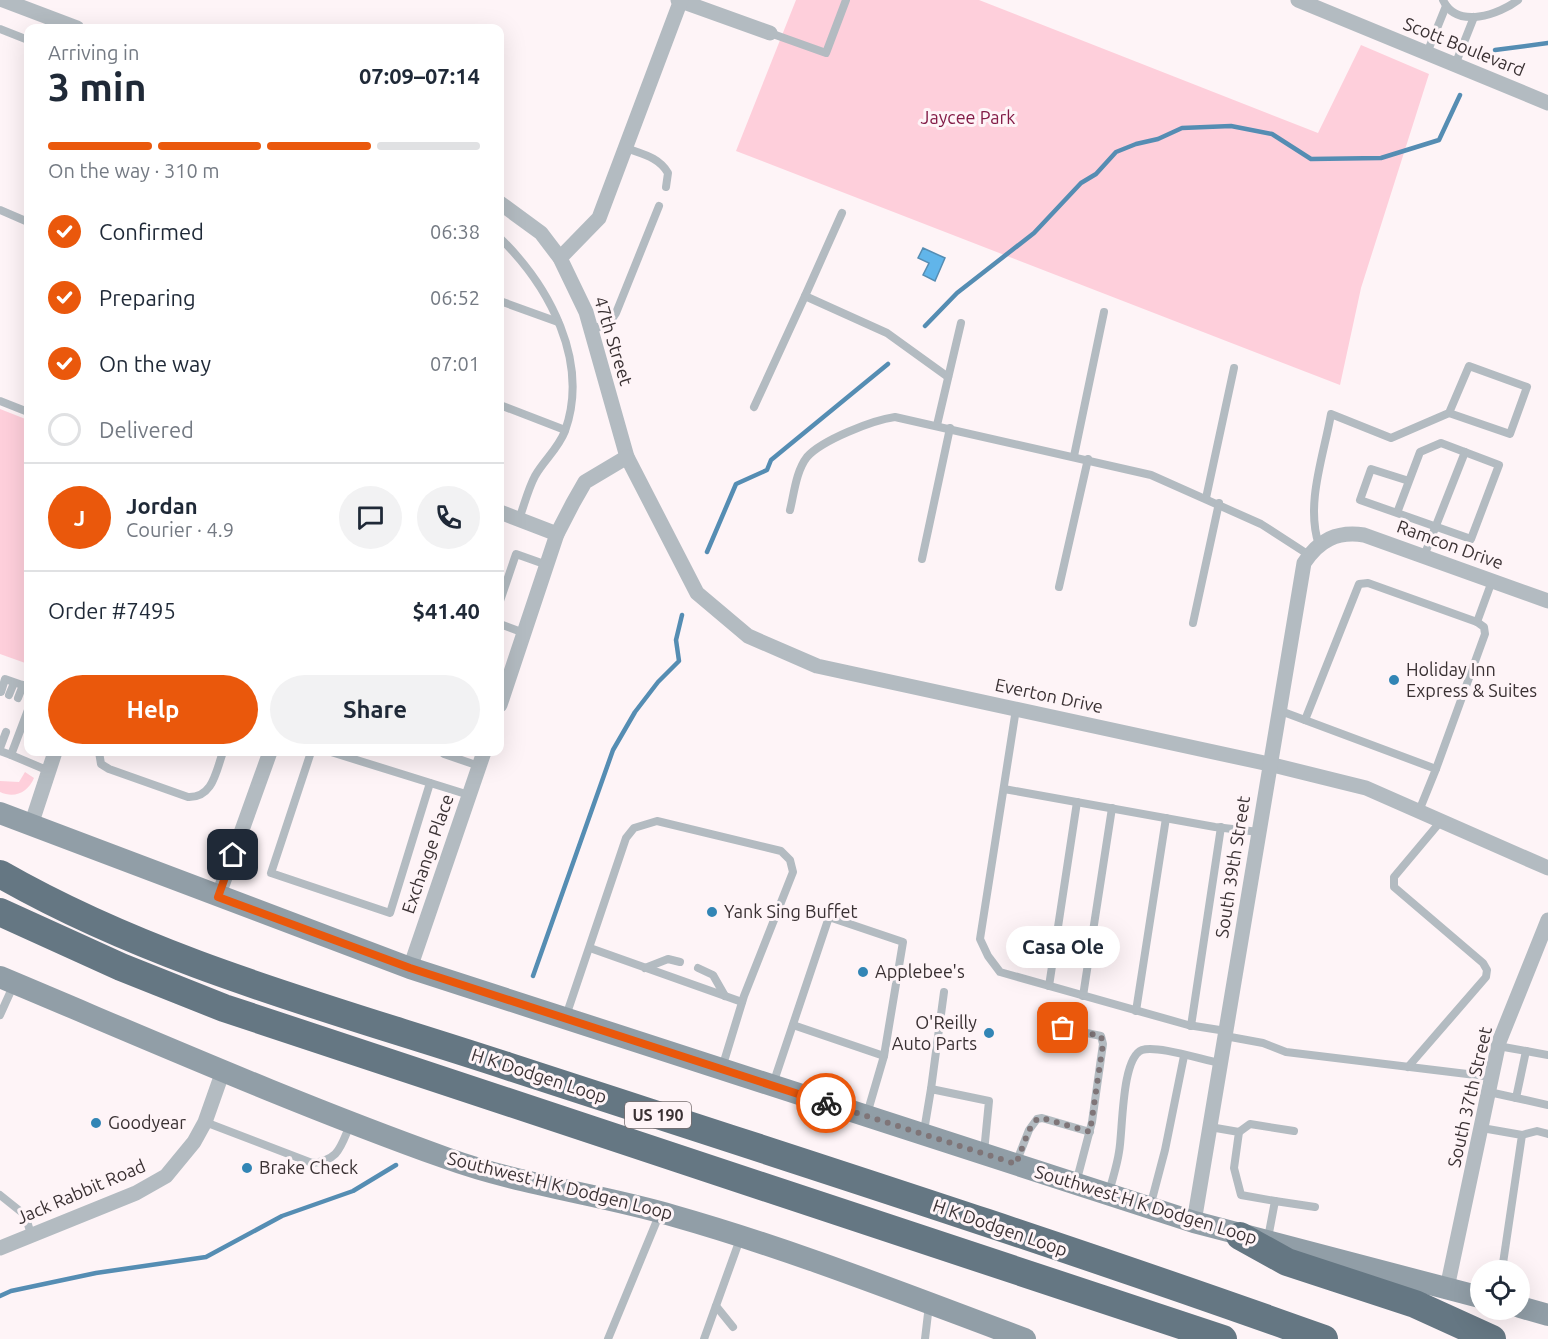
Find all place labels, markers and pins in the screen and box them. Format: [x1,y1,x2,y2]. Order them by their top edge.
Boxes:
place label: Holiday Inn Express & Suites [1406,659,1537,700]
marker: Holiday Inn Express & Suites [1387,673,1401,687]
pin [207,829,258,880]
place label: Yank Sing Buffet [724,901,858,921]
marker: Yank Sing Buffet [705,905,719,919]
callout: Casa Ole [1006,926,1120,968]
place label: Applebee's [875,961,965,981]
marker: Applebee's [856,965,870,979]
pin [1037,1002,1088,1053]
place label: O'Reilly Auto Parts [892,1012,977,1053]
marker: O'Reilly Auto Parts [982,1026,996,1040]
place label: Goodyear [108,1112,186,1132]
marker: Goodyear [89,1116,103,1130]
place label: Brake Check [259,1157,358,1177]
marker: Brake Check [240,1161,254,1175]

